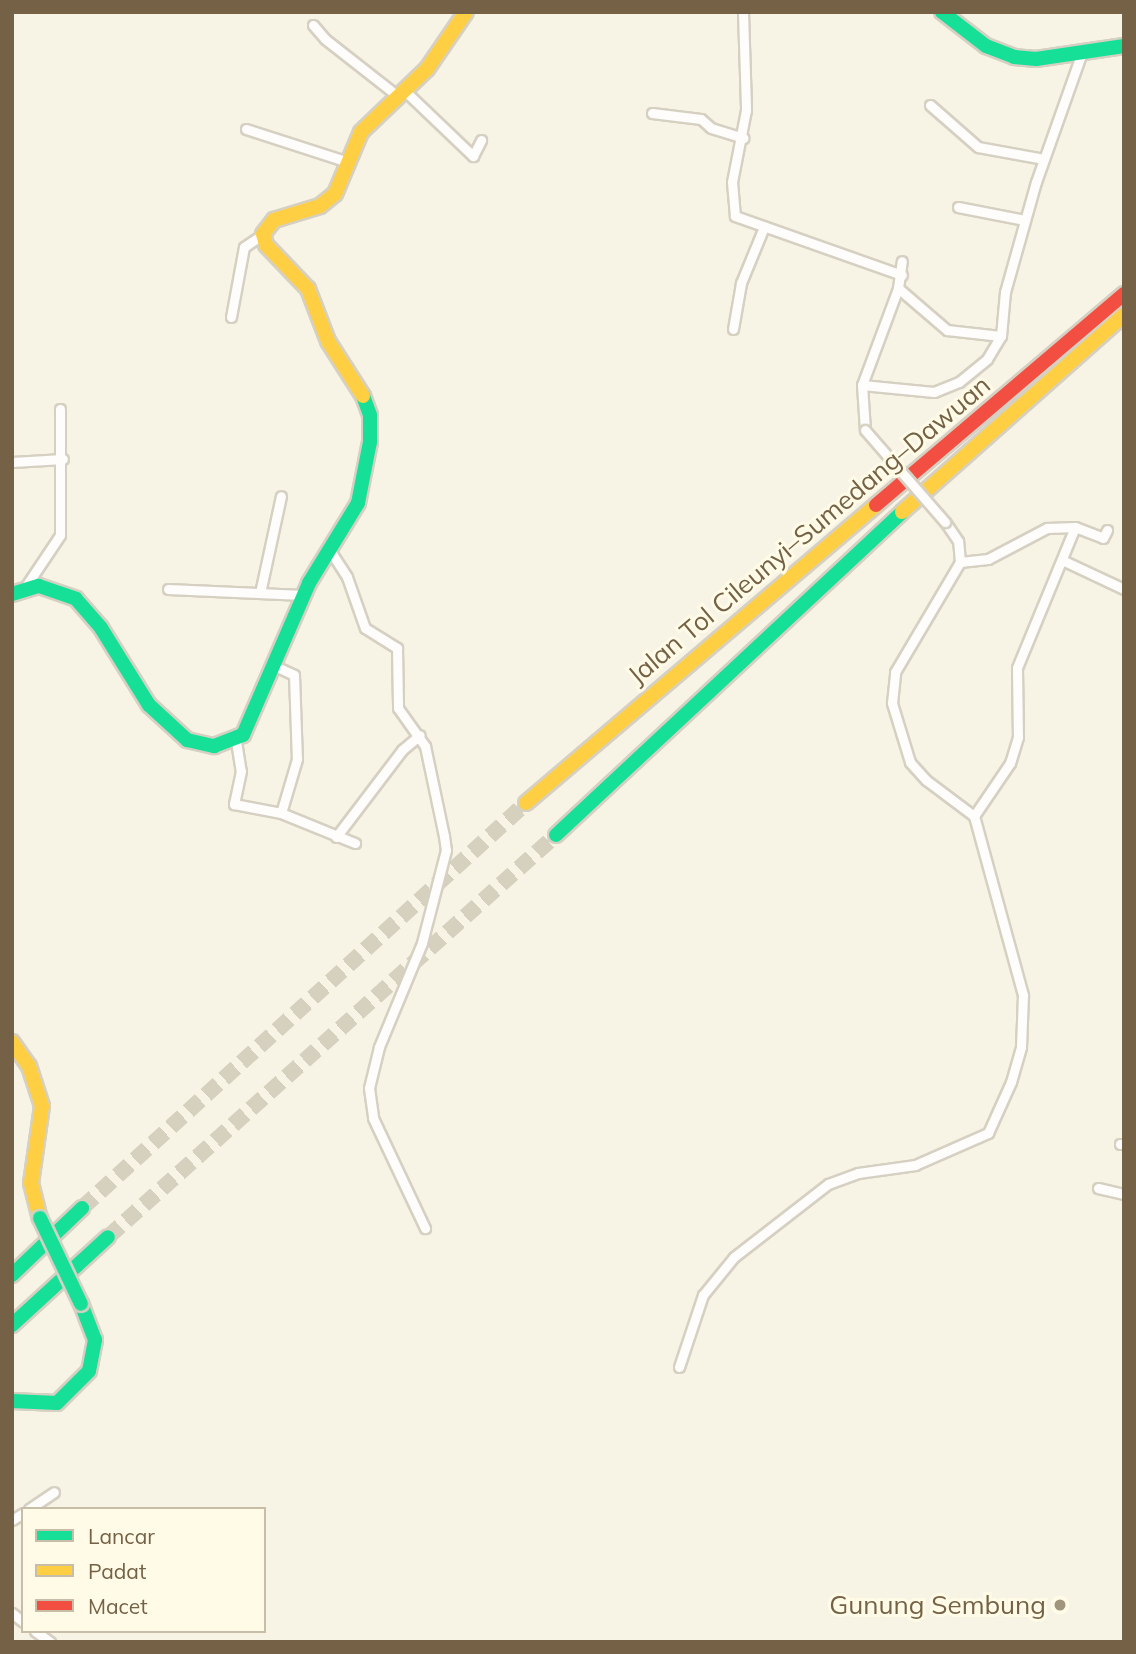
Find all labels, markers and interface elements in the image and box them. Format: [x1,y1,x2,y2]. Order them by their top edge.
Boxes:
street label: Jalan Tol Cileunyi–Sumedang–Dawuan [622,369,996,691]
legend [21,1507,266,1633]
text: Lancar [88,1523,155,1549]
text: Padat [88,1558,146,1584]
place label: Gunung Sembung [829,1589,1046,1621]
text: Macet [88,1593,148,1619]
marker: Gunung Sembung [1052,1597,1068,1613]

